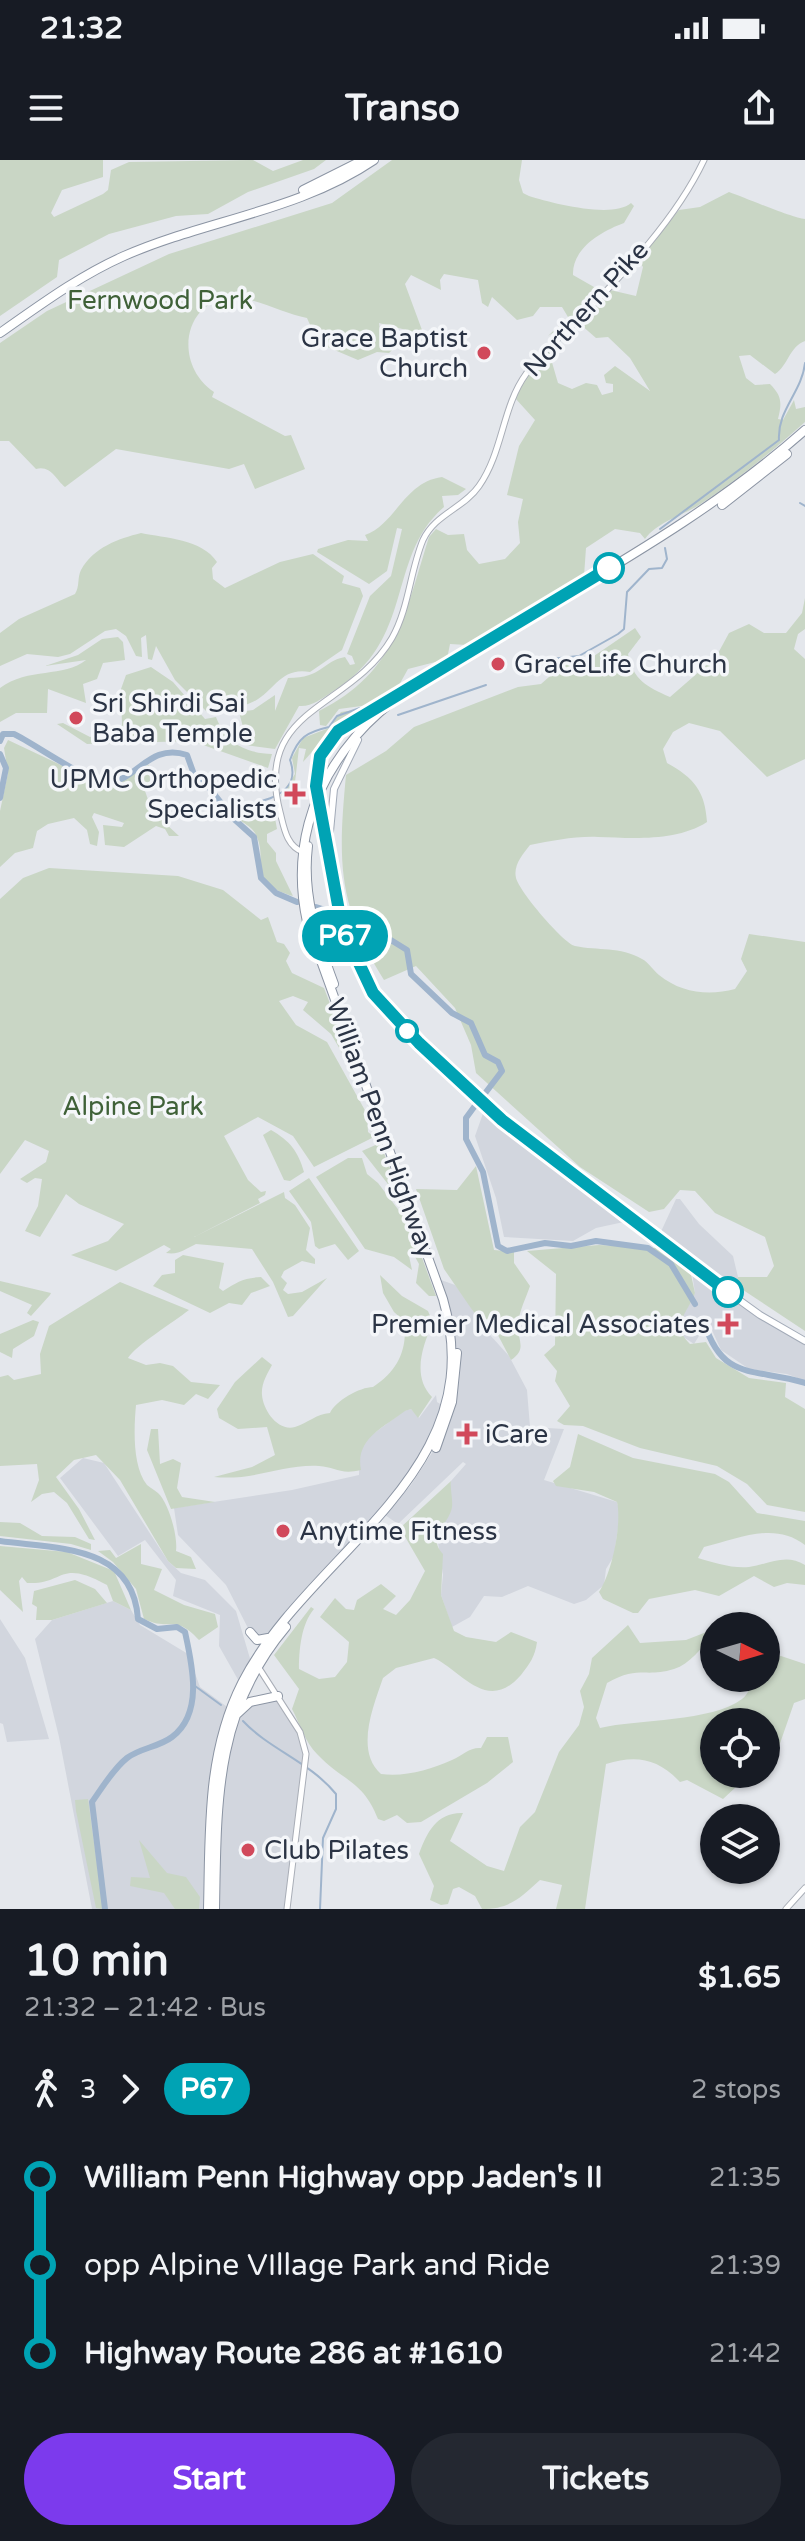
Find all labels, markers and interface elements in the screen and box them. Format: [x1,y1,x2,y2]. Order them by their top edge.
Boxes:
text: 21:32 [40,10,123,47]
icon: menu [24,86,68,130]
icon: share [737,86,781,130]
text: Transo [345,87,460,130]
street label: Northern Pike [517,235,655,383]
park label: Fernwood Park [67,285,253,316]
place label: Grace Baptist Church [301,323,468,384]
marker: Grace Baptist Church [475,344,493,362]
unlabelled marker [594,553,624,583]
place label: GraceLife Church [514,649,727,680]
marker: GraceLife Church [489,655,507,673]
place label: Sri Shirdi Sai Baba Temple [92,688,253,749]
marker: Sri Shirdi Sai Baba Temple [67,709,85,727]
place label: UPMC Orthopedic Specialists [50,764,277,825]
marker: UPMC Orthopedic Specialists [284,783,306,805]
line badge: P67 [299,910,391,962]
text: P67 [318,919,372,953]
street label: William Penn Highway [320,994,442,1262]
unlabelled marker [396,1020,418,1042]
park label: Alpine Park [62,1091,204,1122]
unlabelled marker [713,1277,743,1307]
place label: Premier Medical Associates [371,1309,710,1340]
marker: Premier Medical Associates [717,1313,739,1335]
place label: iCare [485,1419,548,1450]
marker: iCare [456,1423,478,1445]
place label: Anytime Fitness [299,1516,498,1547]
marker: Anytime Fitness [274,1522,292,1540]
north arrow [700,1612,780,1692]
map controls [700,1612,780,1884]
button: locate [700,1708,780,1788]
button: layers [700,1804,780,1884]
place label: Club Pilates [264,1835,409,1866]
marker: Club Pilates [239,1841,257,1859]
text: 10 min [24,1935,169,1988]
text: $1.65 [698,1959,781,1996]
text: 21:32 – 21:42 · Bus [24,1992,266,2023]
icon: walk [24,2067,68,2111]
icon: forward [108,2067,152,2111]
text: P67 [180,2072,234,2106]
text: 3 [80,2074,96,2105]
text: 2 stops [691,2074,781,2105]
text: William Penn Highway opp Jaden's II [84,2159,603,2196]
text: 21:35 [709,2162,781,2193]
text: opp Alpine VIllage Park and Ride [84,2247,550,2284]
text: 21:39 [709,2250,781,2281]
text: Highway Route 286 at #1610 [84,2335,503,2372]
text: 21:42 [709,2338,781,2369]
button: Start [24,2433,395,2525]
button: Tickets [411,2433,781,2525]

